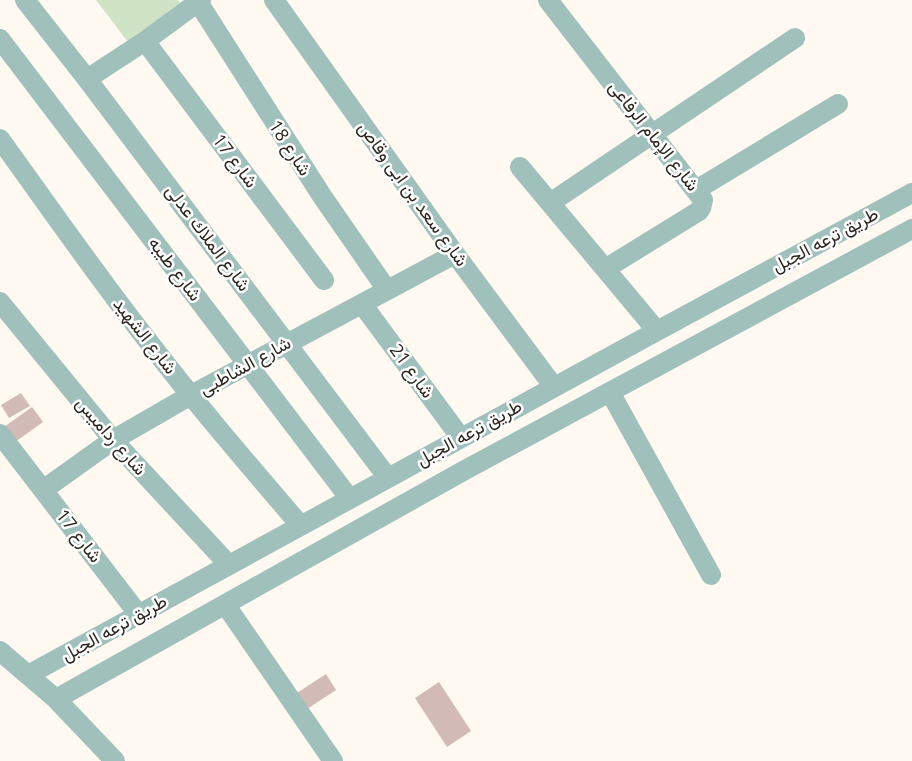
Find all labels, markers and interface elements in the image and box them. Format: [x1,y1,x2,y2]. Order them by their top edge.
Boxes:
street label: شارع الإمام الرفاعى [603,75,706,196]
street label: شارع 18 [263,115,318,180]
street label: شارع سعد بن ابى وقاص [352,116,475,271]
street label: شارع 17 [207,129,264,193]
street label: شارع الملاك عدلى [160,179,257,296]
street label: طريق ترعه الجبل [767,201,882,277]
street label: شارع طيبه [143,231,208,306]
street label: شارع الشهيد [108,292,183,379]
street label: شارع الشاطبى [194,330,295,401]
street label: شارع 21 [384,338,441,403]
street label: شارع رداميس [70,391,153,480]
street label: طريق ترعه الجبل [411,393,526,471]
street label: شارع 17 [51,504,108,568]
street label: طريق ترعه الجبل [56,588,171,666]

